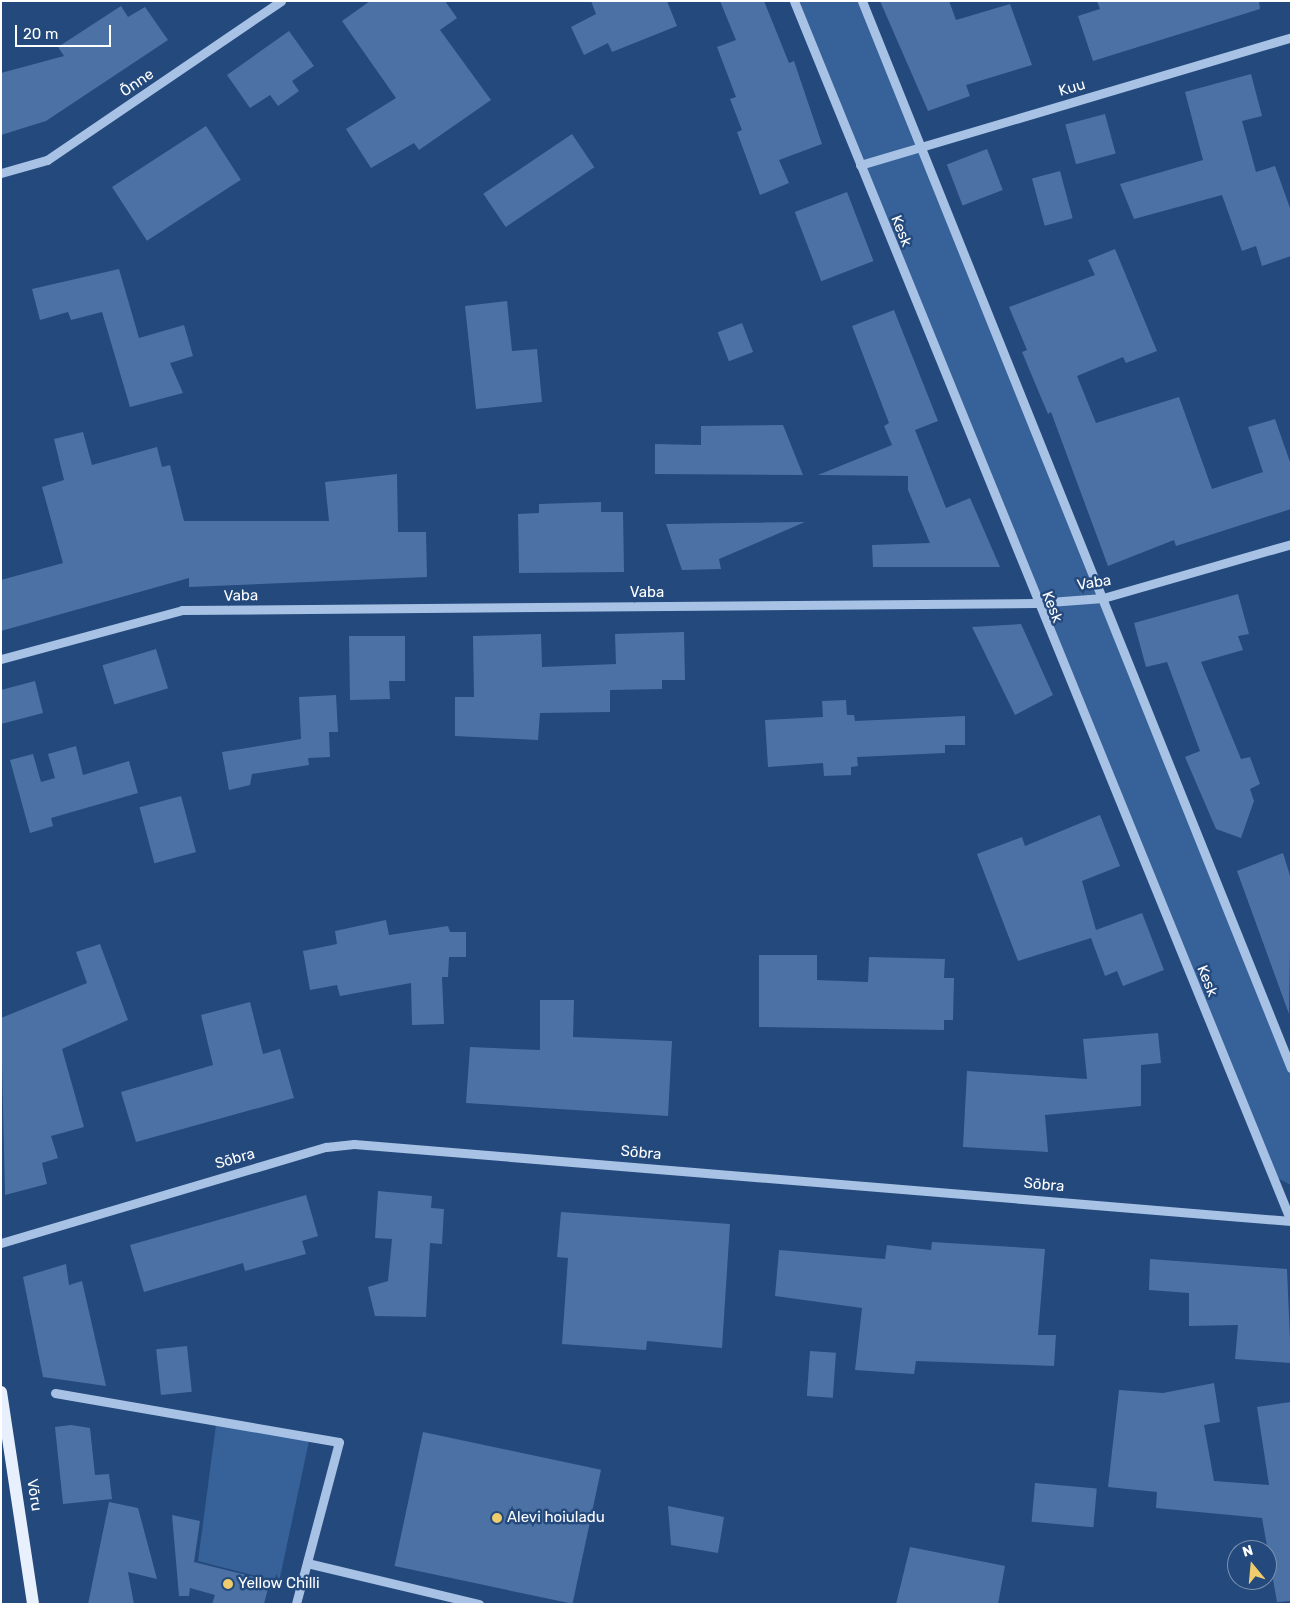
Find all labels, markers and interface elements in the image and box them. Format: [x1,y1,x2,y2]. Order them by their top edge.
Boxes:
scale bar [18,15,114,47]
text: 20 m [23,25,58,43]
street label: Õnne [117,65,157,101]
street label: Kuu [1057,76,1087,100]
street label: Kesk [887,213,915,249]
street label: Vaba [1076,571,1112,595]
street label: Vaba [630,584,664,602]
street label: Vaba [224,587,258,605]
street label: Kesk [1038,589,1066,625]
street label: Kesk [1193,963,1221,999]
street label: Sõbra [620,1142,662,1164]
street label: Sõbra [213,1145,257,1173]
street label: Sõbra [1023,1174,1065,1196]
street label: Võru [23,1478,45,1512]
place label: Alevi hoiuladu [507,1509,605,1527]
marker: Alevi hoiuladu [491,1512,503,1524]
north arrow [1227,1540,1277,1590]
text: N [1240,1542,1255,1561]
place label: Yellow Chilli [238,1575,320,1593]
marker: Yellow Chilli [222,1578,234,1590]

